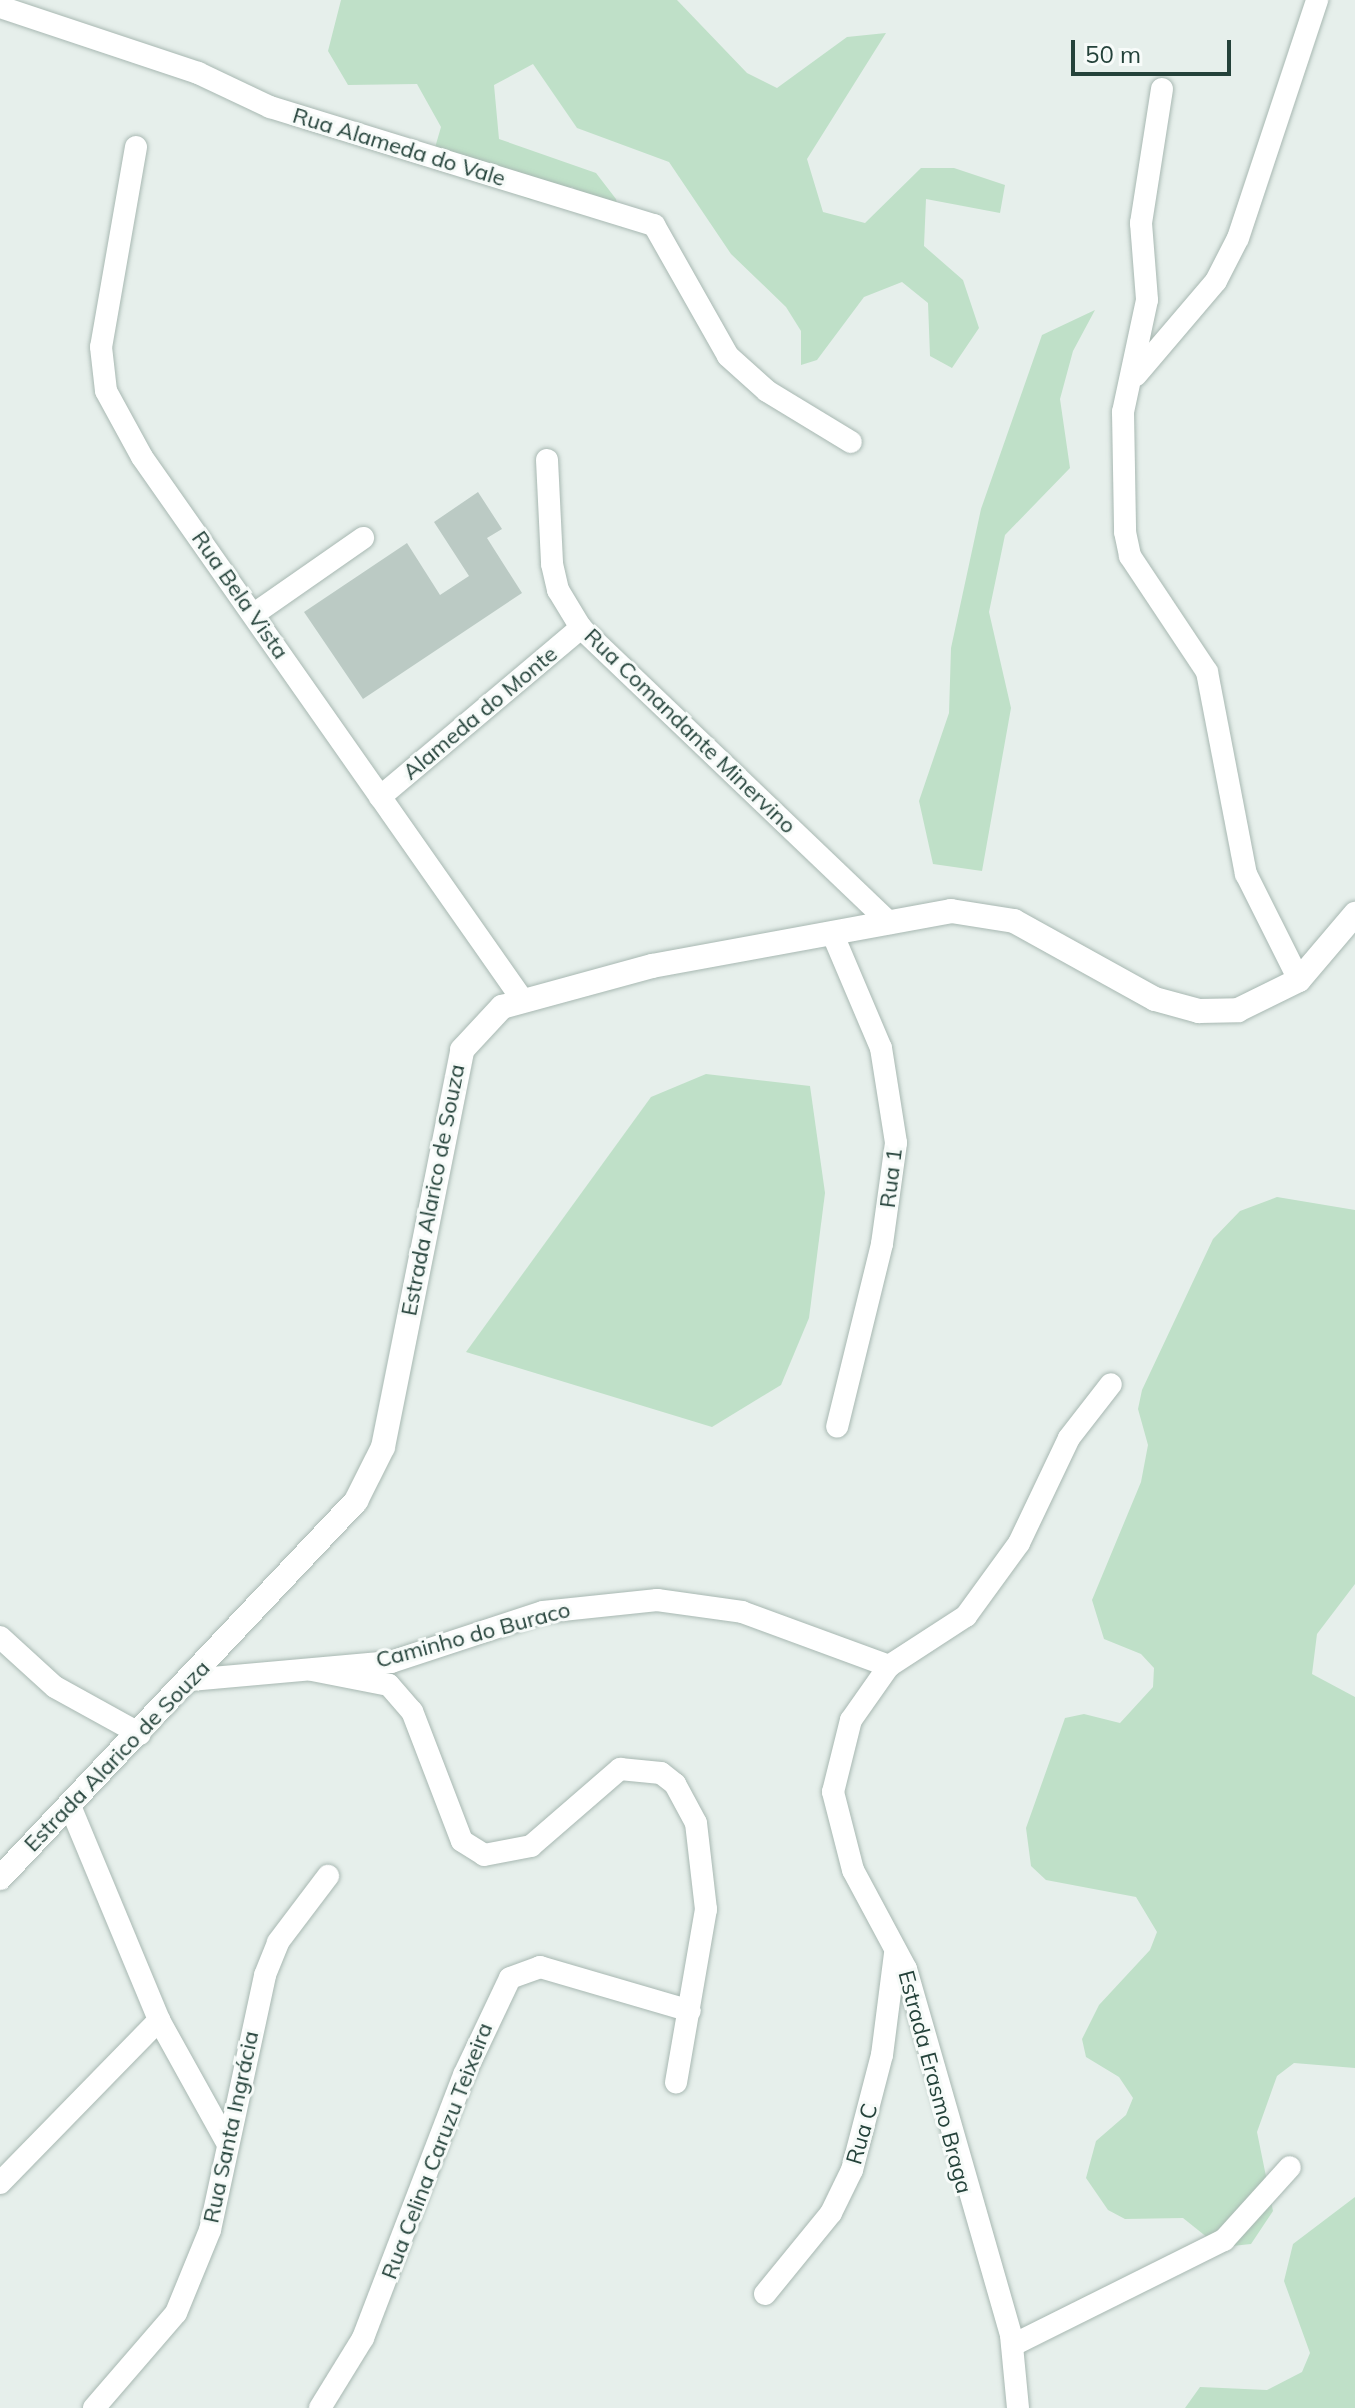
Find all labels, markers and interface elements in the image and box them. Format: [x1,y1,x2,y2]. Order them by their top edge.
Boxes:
scale bar [1075,24,1235,74]
text: 50 m [1085,39,1141,69]
street label: Rua Alameda do Vale [290,102,508,192]
street label: Rua Bela Vista [186,526,294,664]
street label: Rua Comandante Minervino [579,623,801,839]
street label: Alameda do Monte [397,641,563,785]
street label: Estrada Alarico de Souza [396,1062,470,1318]
street label: Rua 1 [874,1147,908,1209]
street label: Caminho do Buraco [373,1596,573,1674]
street label: Estrada Alarico de Souza [19,1655,215,1857]
street label: Estrada Erasmo Braga [893,1968,977,2196]
street label: Rua Celina Caruzu Teixeira [376,2019,498,2283]
street label: Rua Santa Ingrácia [198,2029,264,2225]
street label: Rua C [841,2101,883,2167]

